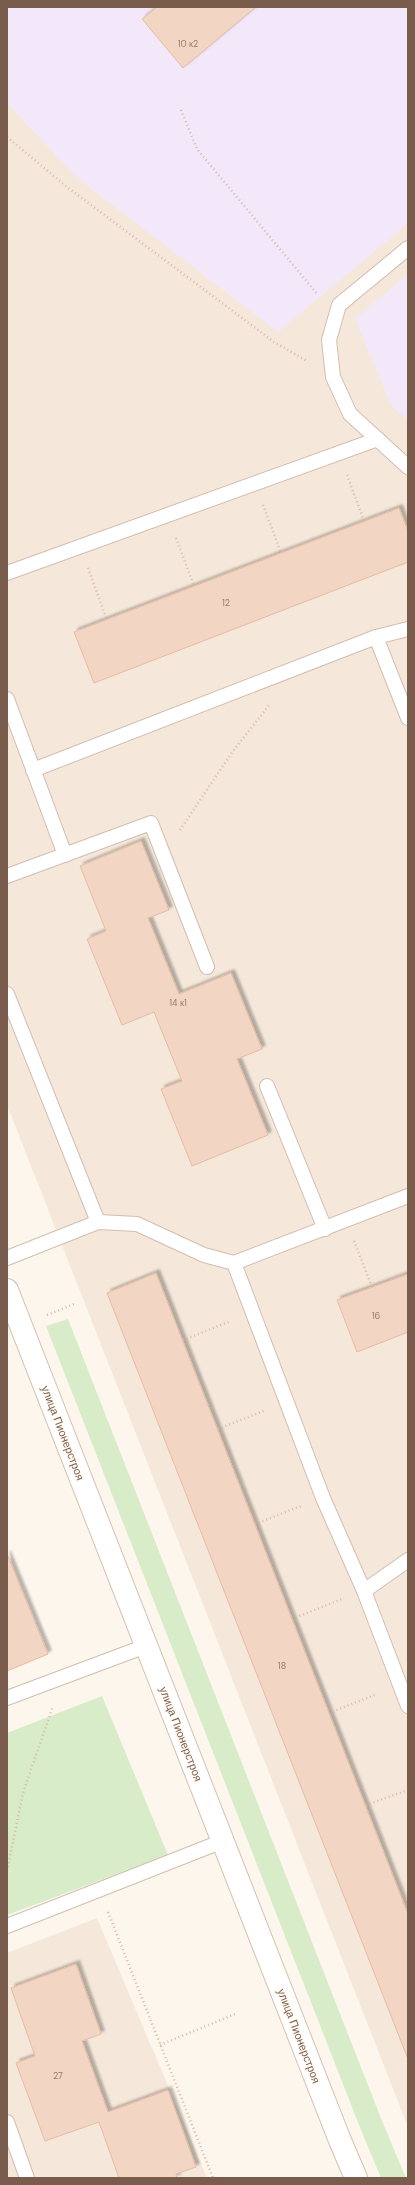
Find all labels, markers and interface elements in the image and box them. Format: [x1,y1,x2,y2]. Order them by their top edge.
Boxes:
house number: 10 к2 [178,38,198,50]
house number: 12 [222,597,230,609]
house number: 14 к1 [169,997,187,1009]
house number: 16 [372,1310,381,1322]
street label: улица Пионерстроя [38,1384,88,1482]
house number: 18 [278,1660,286,1672]
street label: улица Пионерстроя [156,1685,206,1783]
street label: улица Пионерстроя [274,1987,324,2085]
house number: 27 [53,2070,63,2082]

